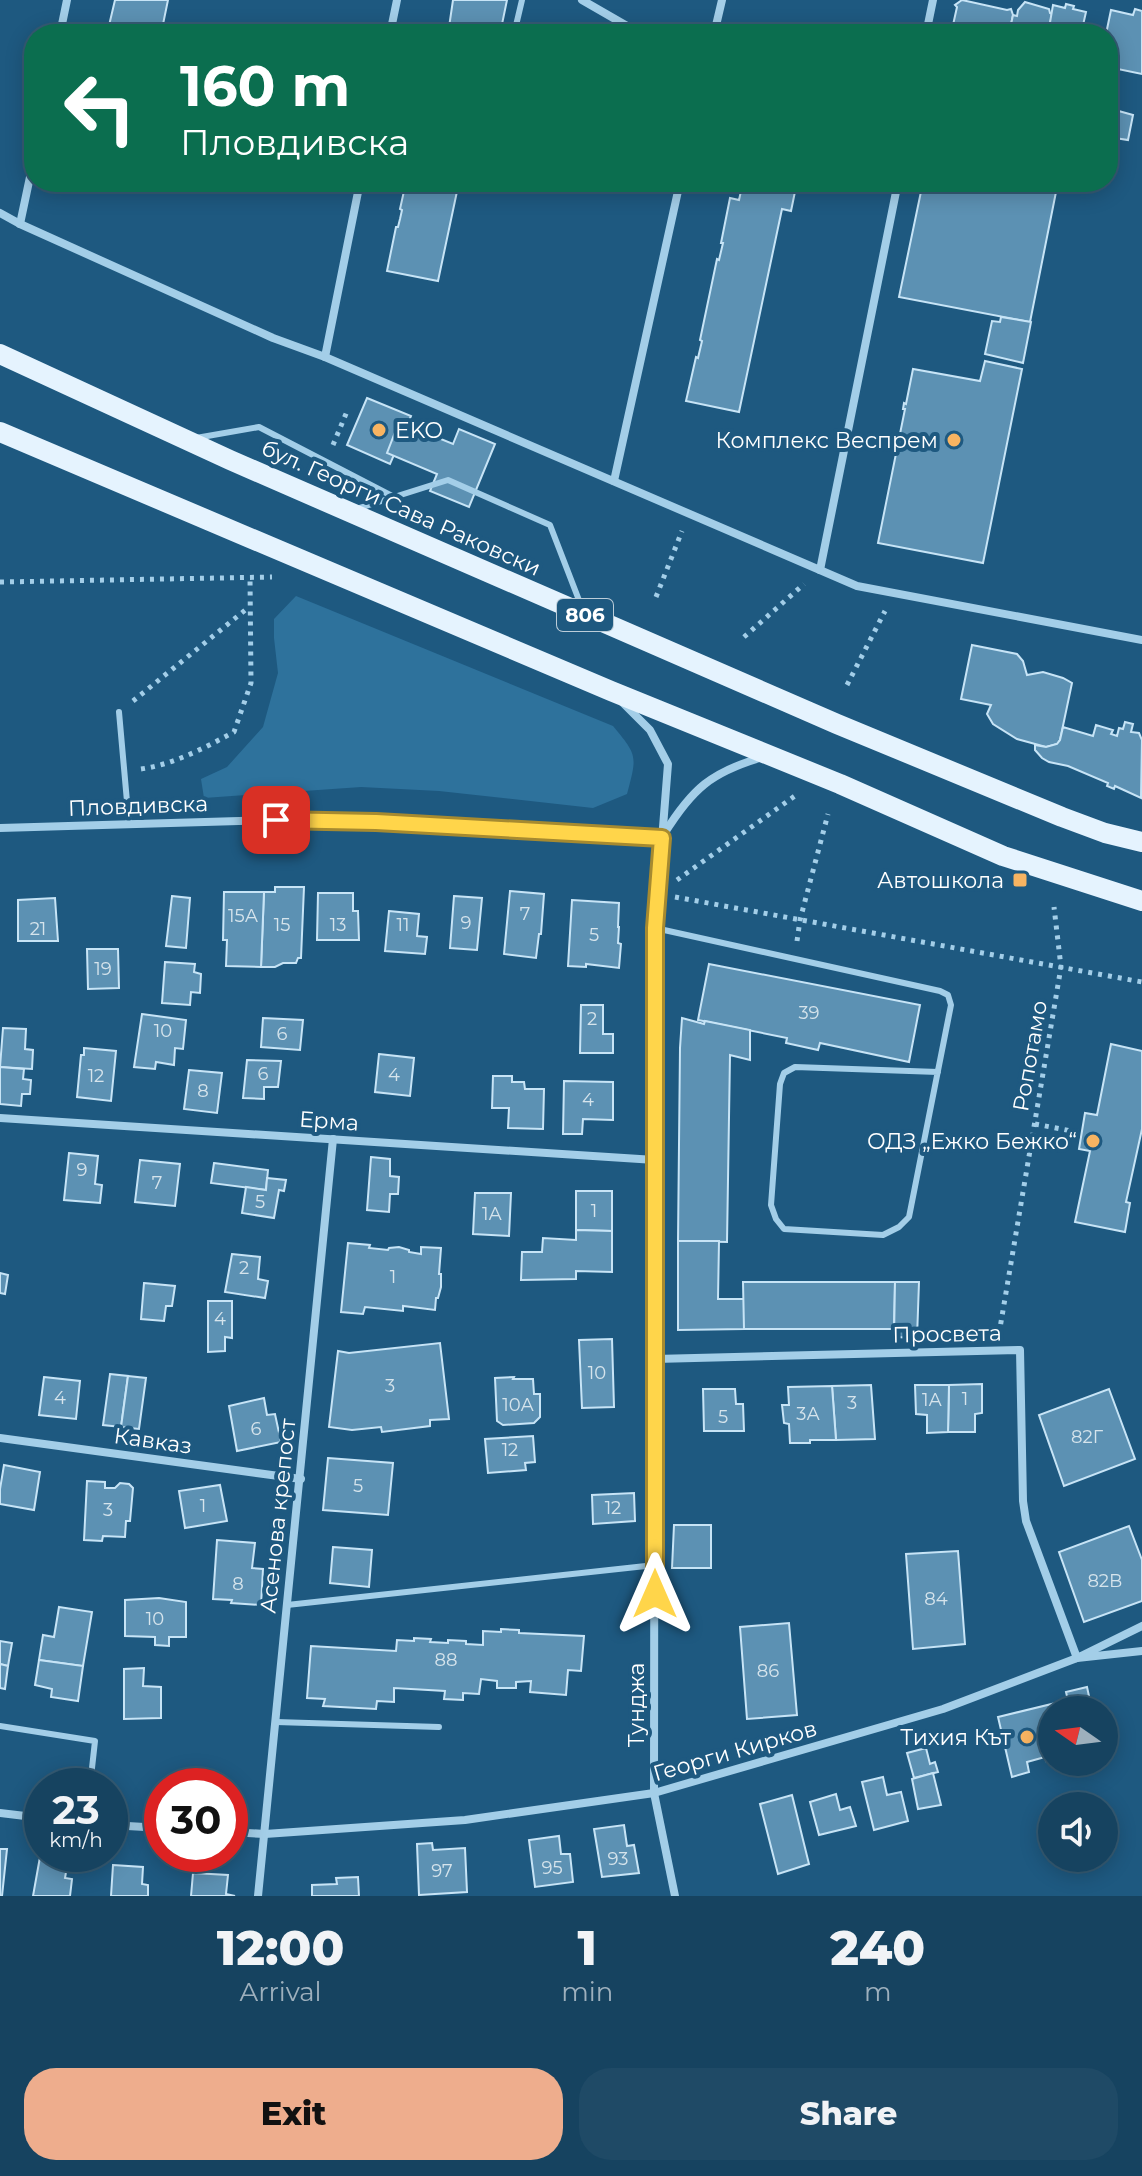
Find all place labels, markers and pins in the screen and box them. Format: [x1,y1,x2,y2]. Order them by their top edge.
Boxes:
place label: EKO [395,417,443,444]
marker: EKO [370,421,388,439]
place label: Комплекс Веспрем [716,427,938,454]
marker: Комплекс Веспрем [945,431,963,449]
pin [242,786,310,854]
place label: Автошкола [877,867,1004,894]
marker: Автошкола [1011,871,1029,889]
place label: ОДЗ „Ежко Бежко“ [867,1128,1077,1155]
marker: ОДЗ „Ежко Бежко“ [1084,1132,1102,1150]
place label: Тихия Кът [900,1724,1012,1751]
marker: Тихия Кът [1018,1728,1036,1746]

